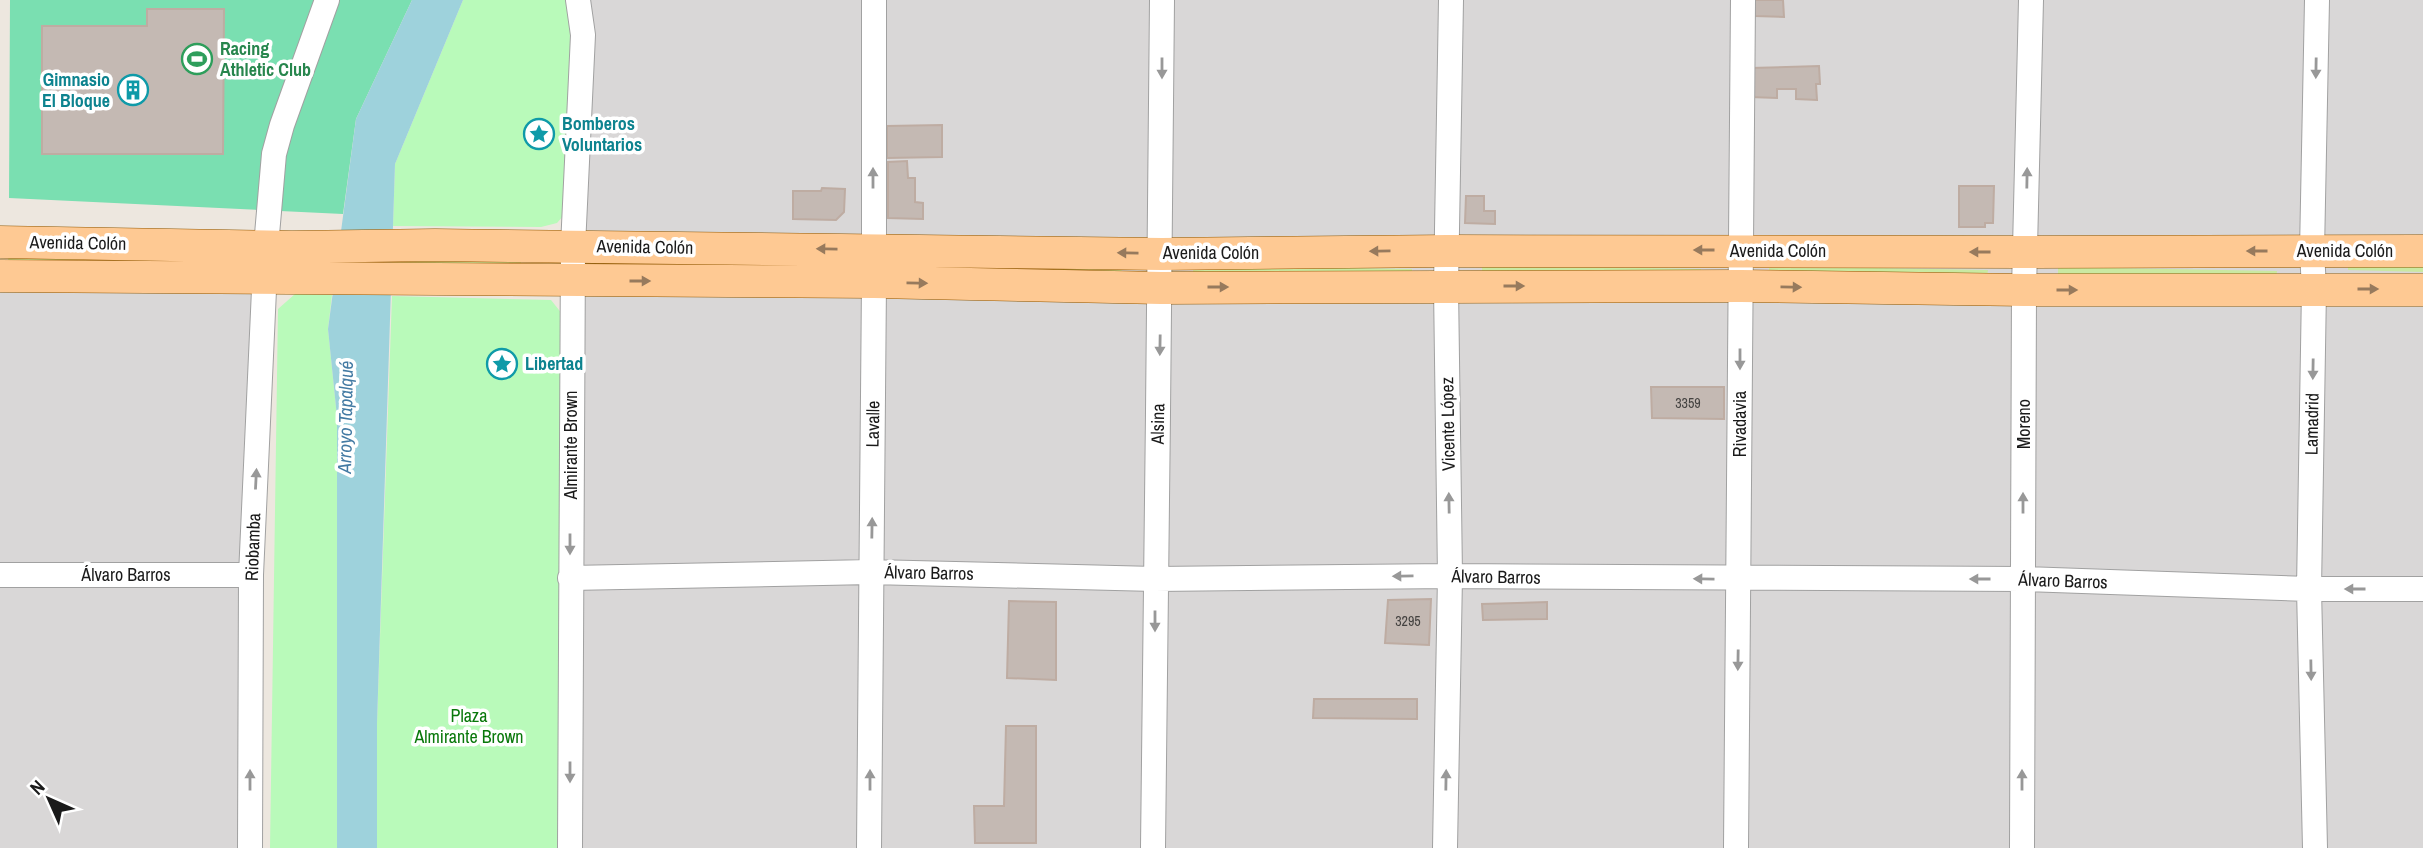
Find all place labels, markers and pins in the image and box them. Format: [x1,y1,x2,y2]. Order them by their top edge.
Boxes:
place label: Racing Athletic Club [220,36,311,82]
sports icon: Racing Athletic Club [180,42,214,76]
place label: Gimnasio El Bloque [42,67,110,113]
building icon: Gimnasio El Bloque [116,73,150,107]
place label: Bomberos Voluntarios [562,111,642,157]
place icon: Bomberos Voluntarios [522,117,556,151]
place icon: Libertad [485,347,519,381]
place label: Libertad [525,351,583,376]

